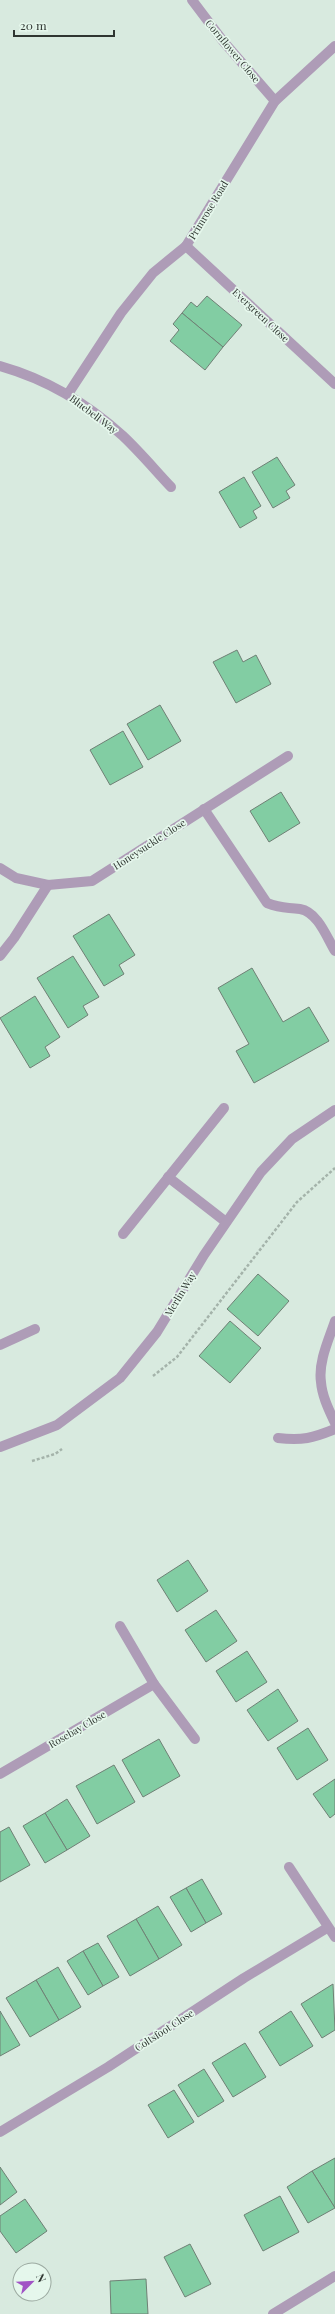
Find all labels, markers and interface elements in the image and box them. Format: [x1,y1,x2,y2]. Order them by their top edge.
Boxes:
scale bar [14,12,114,38]
street label: Cornflower Close [202,16,264,86]
text: 20 m [20,17,47,33]
street label: Primrose Road [185,178,231,242]
street label: Evergreen Close [229,285,293,345]
street label: Bluebell Way [67,391,121,437]
street label: Honeysuckle Close [110,815,188,873]
street label: Merlin Way [161,1269,199,1319]
street label: Rosebay Close [46,1707,108,1751]
street label: Coltsfoot Close [132,2006,196,2054]
north arrow [12,2262,52,2302]
text: N [33,2271,50,2284]

